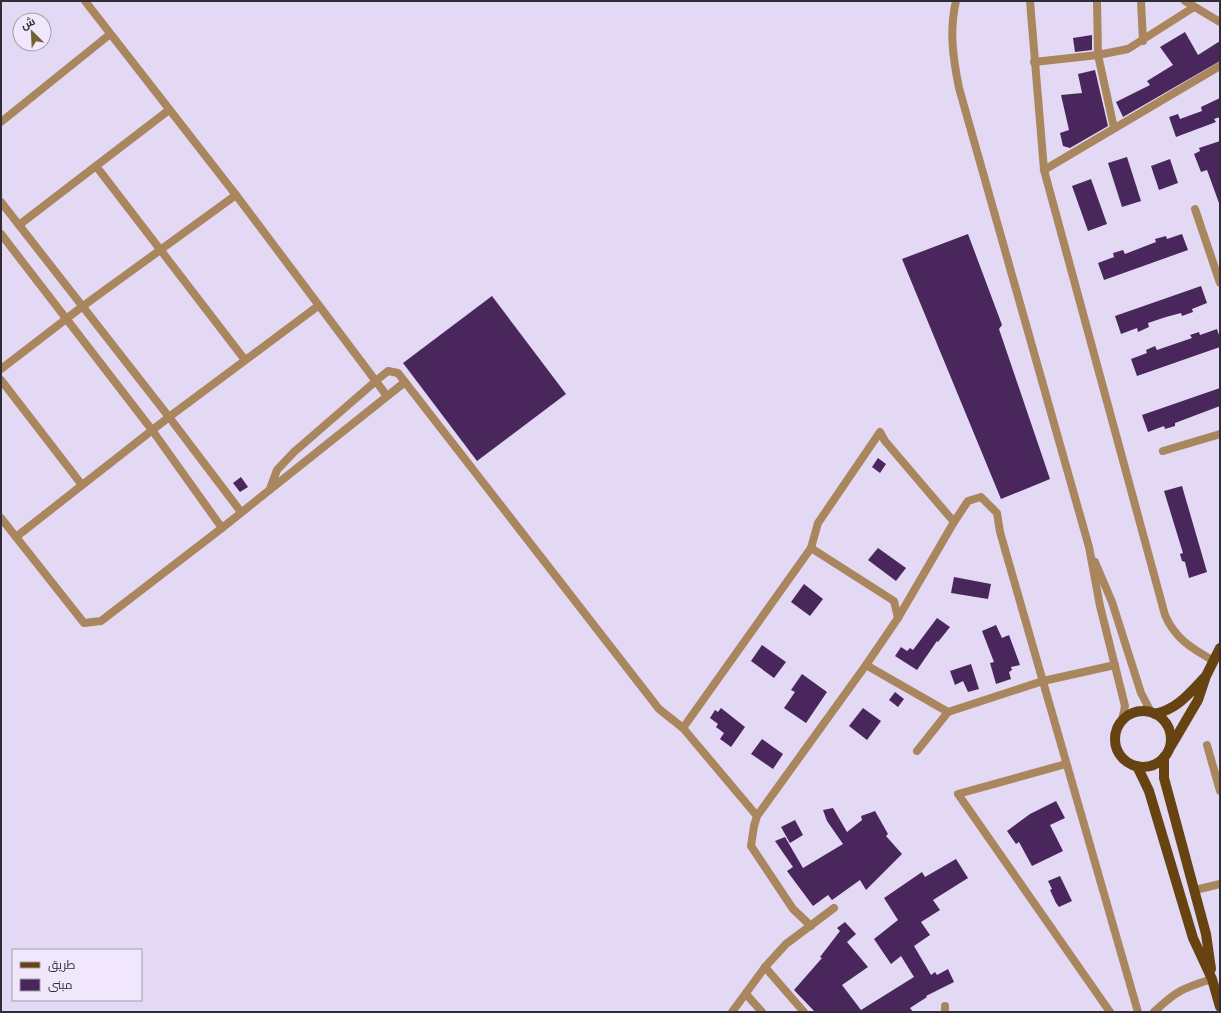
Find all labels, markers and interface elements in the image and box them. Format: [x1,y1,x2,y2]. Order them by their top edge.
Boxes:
north arrow [12,12,52,52]
text: ش [18,13,38,33]
legend [12,949,142,1001]
text: طريق [48,956,76,974]
text: مبنى [48,976,73,994]

